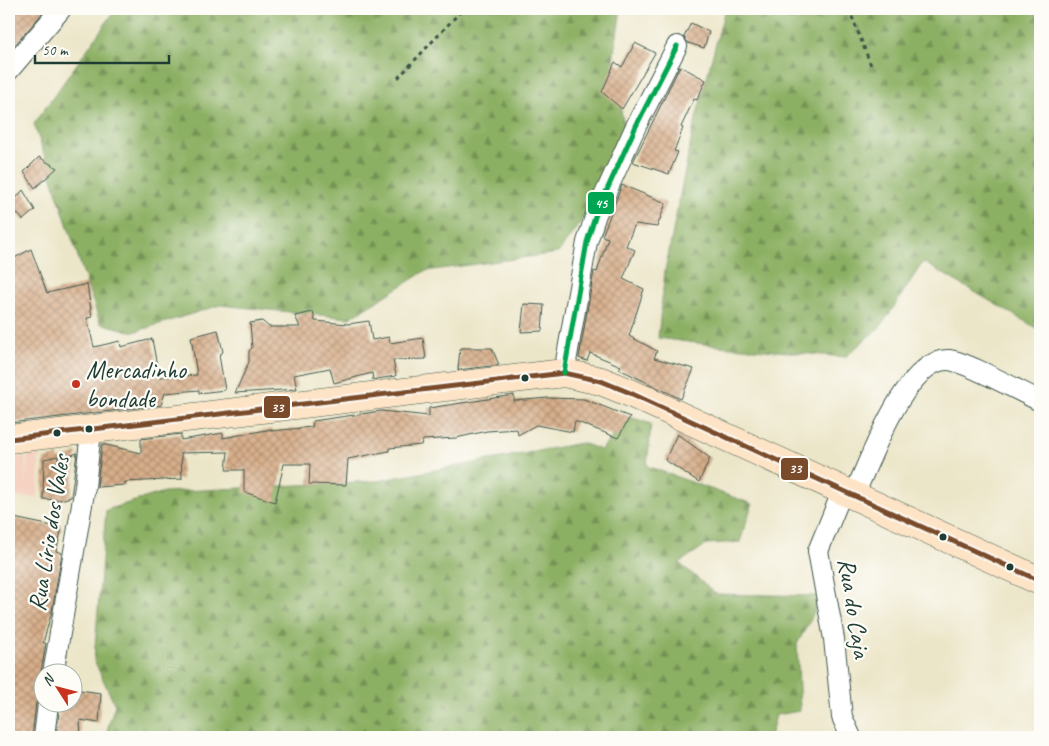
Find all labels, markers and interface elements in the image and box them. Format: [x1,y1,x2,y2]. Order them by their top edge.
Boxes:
scale bar [35,32,169,64]
text: 50 m [42,41,69,60]
line badge: 45 [587,191,615,215]
text: 45 [595,195,609,212]
place label: Mercadinho bondade [86,354,187,415]
unlabelled marker [520,373,530,383]
marker: Mercadinho bondade [70,378,82,390]
line badge: 33 [263,395,291,419]
text: 33 [271,399,285,416]
unlabelled marker [84,424,94,434]
unlabelled marker [52,428,62,438]
street label: Rua Lírio dos Vales [21,450,78,614]
line badge: 33 [780,457,809,481]
text: 33 [789,460,803,477]
unlabelled marker [938,532,948,542]
street label: Rua do Caja [830,556,878,662]
unlabelled marker [1005,562,1015,572]
north arrow [32,664,82,714]
text: N [38,670,59,689]

